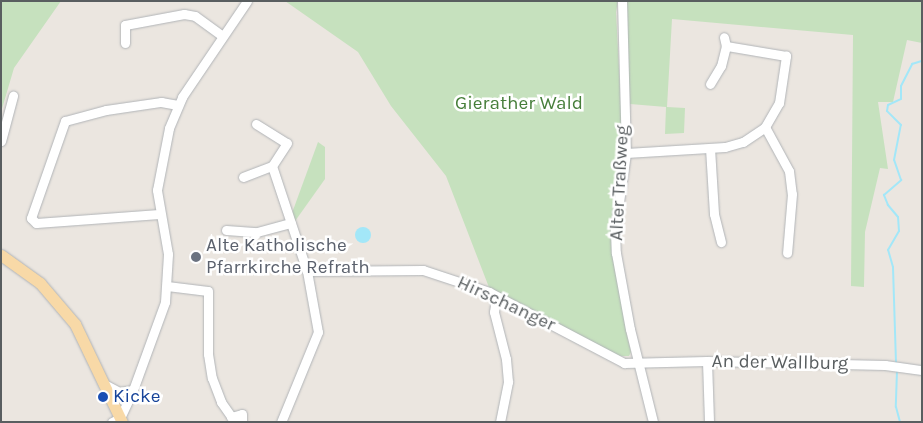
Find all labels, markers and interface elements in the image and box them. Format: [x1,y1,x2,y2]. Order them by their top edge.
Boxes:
park label: Gierather Wald [455,93,583,115]
street label: Alter Traßweg [606,125,634,241]
place label: Alte Katholische Pfarrkirche Refrath [206,235,370,279]
marker: Alte Katholische Pfarrkirche Refrath [190,251,202,263]
street label: Hirschanger [453,271,559,337]
street label: An der Wallburg [711,350,849,376]
place label: Kicke [113,386,160,408]
marker: Kicke [97,391,109,403]

